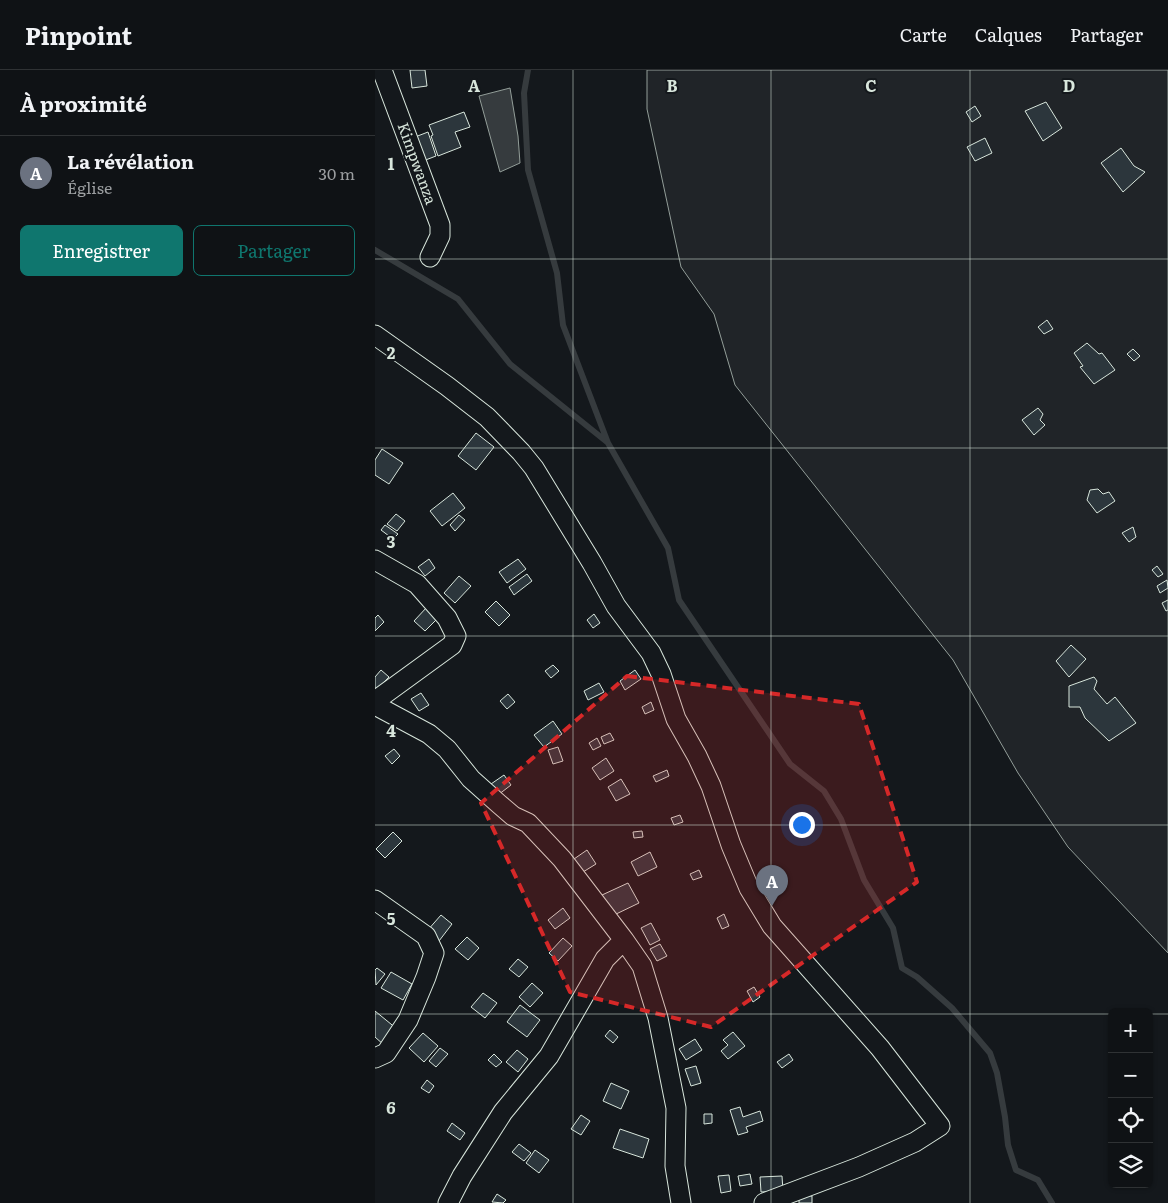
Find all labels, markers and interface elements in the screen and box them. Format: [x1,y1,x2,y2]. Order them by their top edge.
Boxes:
text: Pinpoint [25,17,132,52]
text: Carte [900,21,947,48]
text: Calques [975,21,1042,48]
text: Partager [1070,21,1143,48]
text: A [468,73,480,97]
text: B [666,73,678,97]
text: C [865,73,877,97]
text: D [1063,73,1075,97]
text: À proximité [20,87,147,118]
street label: Kimpwanza [393,119,444,208]
text: La révélation [67,147,194,175]
text: 1 [388,151,395,175]
text: A [30,161,42,185]
text: 30 m [318,161,355,185]
text: Église [67,175,112,199]
button: Enregistrer [20,225,183,276]
button: Partager [193,225,355,276]
text: 2 [387,340,396,364]
text: 3 [387,529,396,553]
text: 4 [386,718,396,742]
your location [789,812,815,838]
pin: A [756,865,788,906]
text: 5 [387,906,396,930]
map controls [1108,1008,1153,1188]
button: + [1108,1008,1153,1053]
button: − [1108,1053,1153,1098]
text: 6 [386,1095,396,1119]
button: locate [1108,1098,1153,1143]
button: layers [1108,1143,1153,1188]

